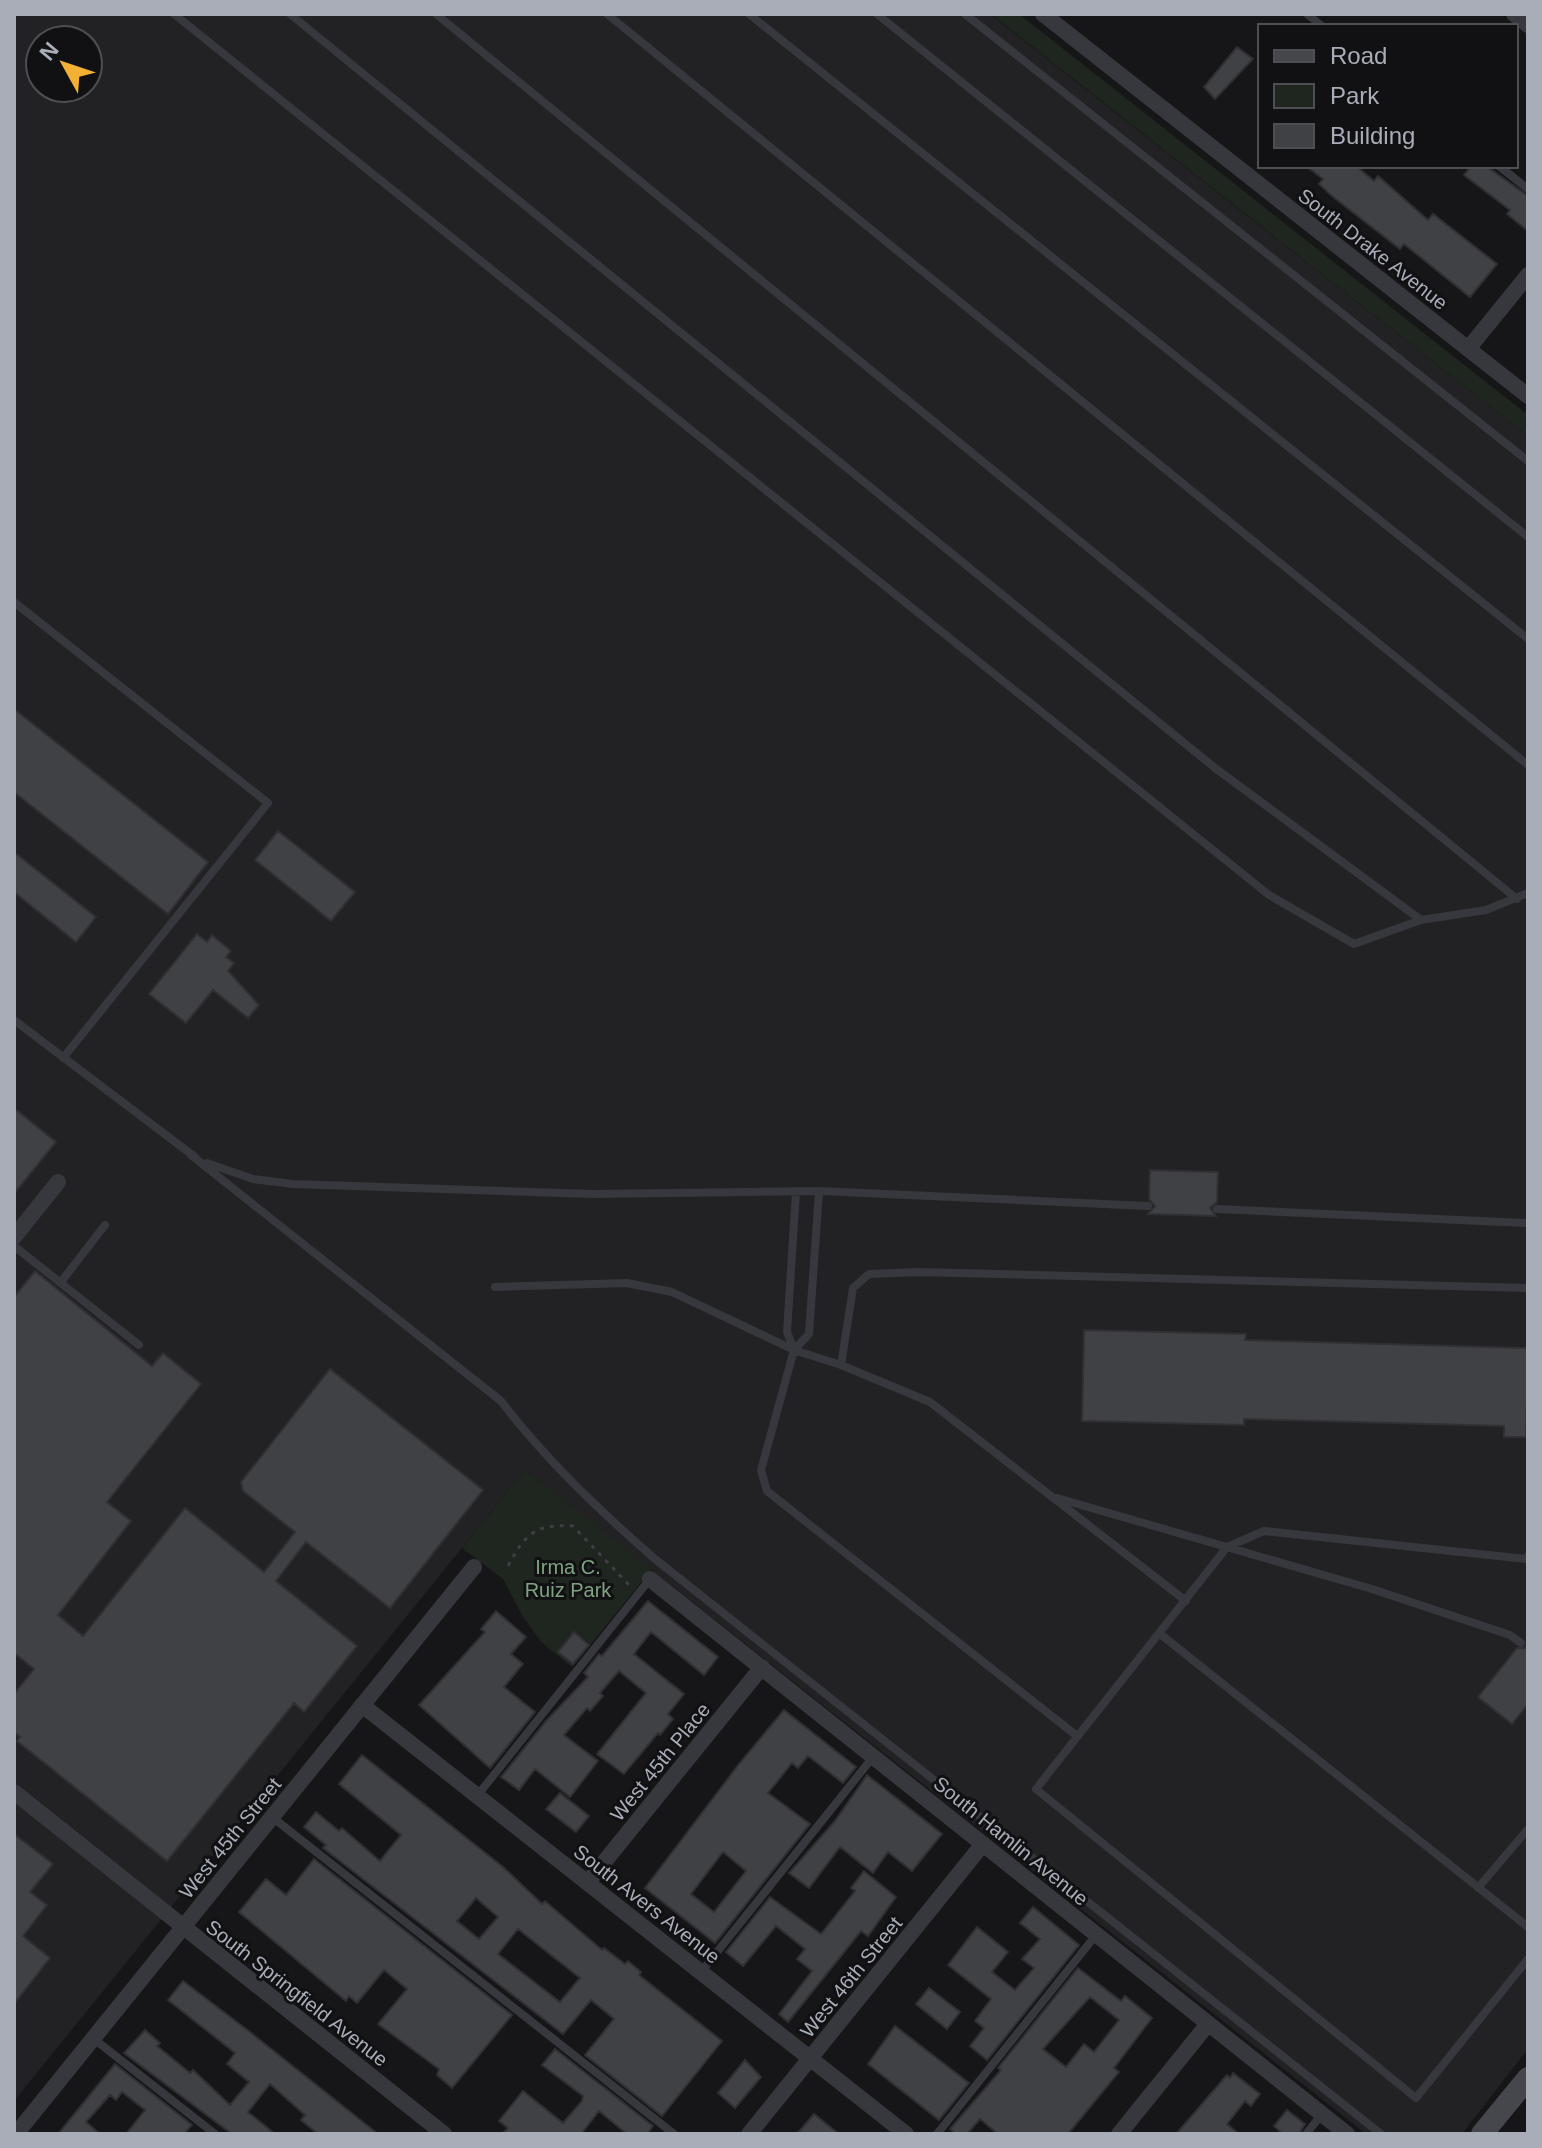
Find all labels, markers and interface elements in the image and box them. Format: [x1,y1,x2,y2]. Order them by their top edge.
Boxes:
north arrow [24,24,104,104]
legend [1258,24,1518,168]
text: N [34,37,64,66]
text: Road [1330,42,1387,69]
text: Park [1330,82,1380,109]
text: Building [1330,122,1415,149]
street label: South Drake Avenue [1294,184,1452,314]
park label: Irma C. Ruiz Park [525,1556,612,1601]
street label: West 45th Place [606,1699,714,1825]
street label: South Hamlin Avenue [929,1772,1093,1910]
street label: West 45th Street [175,1773,286,1903]
street label: South Avers Avenue [570,1840,724,1968]
street label: West 46th Street [796,1912,907,2042]
street label: South Springfield Avenue [202,1915,392,2071]

